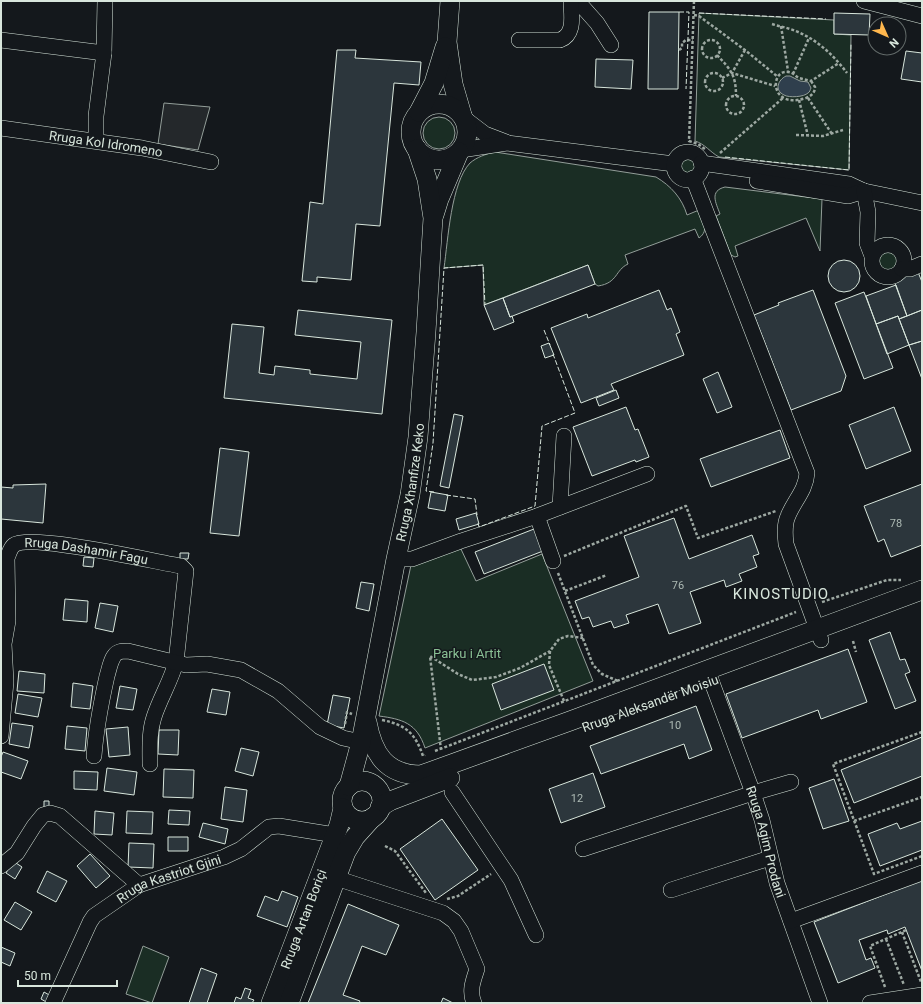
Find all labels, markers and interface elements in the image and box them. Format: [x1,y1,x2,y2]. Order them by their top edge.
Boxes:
north arrow [867,16,907,56]
text: N [886,35,901,50]
street label: Rruga Kol Idromeno [48,128,164,160]
street label: Rruga Xhanfize Keko [393,423,427,543]
house number: 78 [890,517,902,530]
street label: Rruga Dashamir Fagu [24,535,149,567]
house number: 76 [672,579,684,592]
district label: KINOSTUDIO [733,585,829,603]
park label: Parku i Artit [433,646,501,661]
street label: Rruga Aleksandër Moisiu [580,672,720,735]
house number: 10 [669,719,681,732]
street label: Rruga Agim Prodani [743,784,789,900]
house number: 12 [571,792,583,805]
street label: Rruga Kastriot Gjini [114,851,223,906]
street label: Rruga Artan Boriçi [278,867,329,971]
scale bar [18,962,117,988]
text: 50 m [24,969,51,983]

